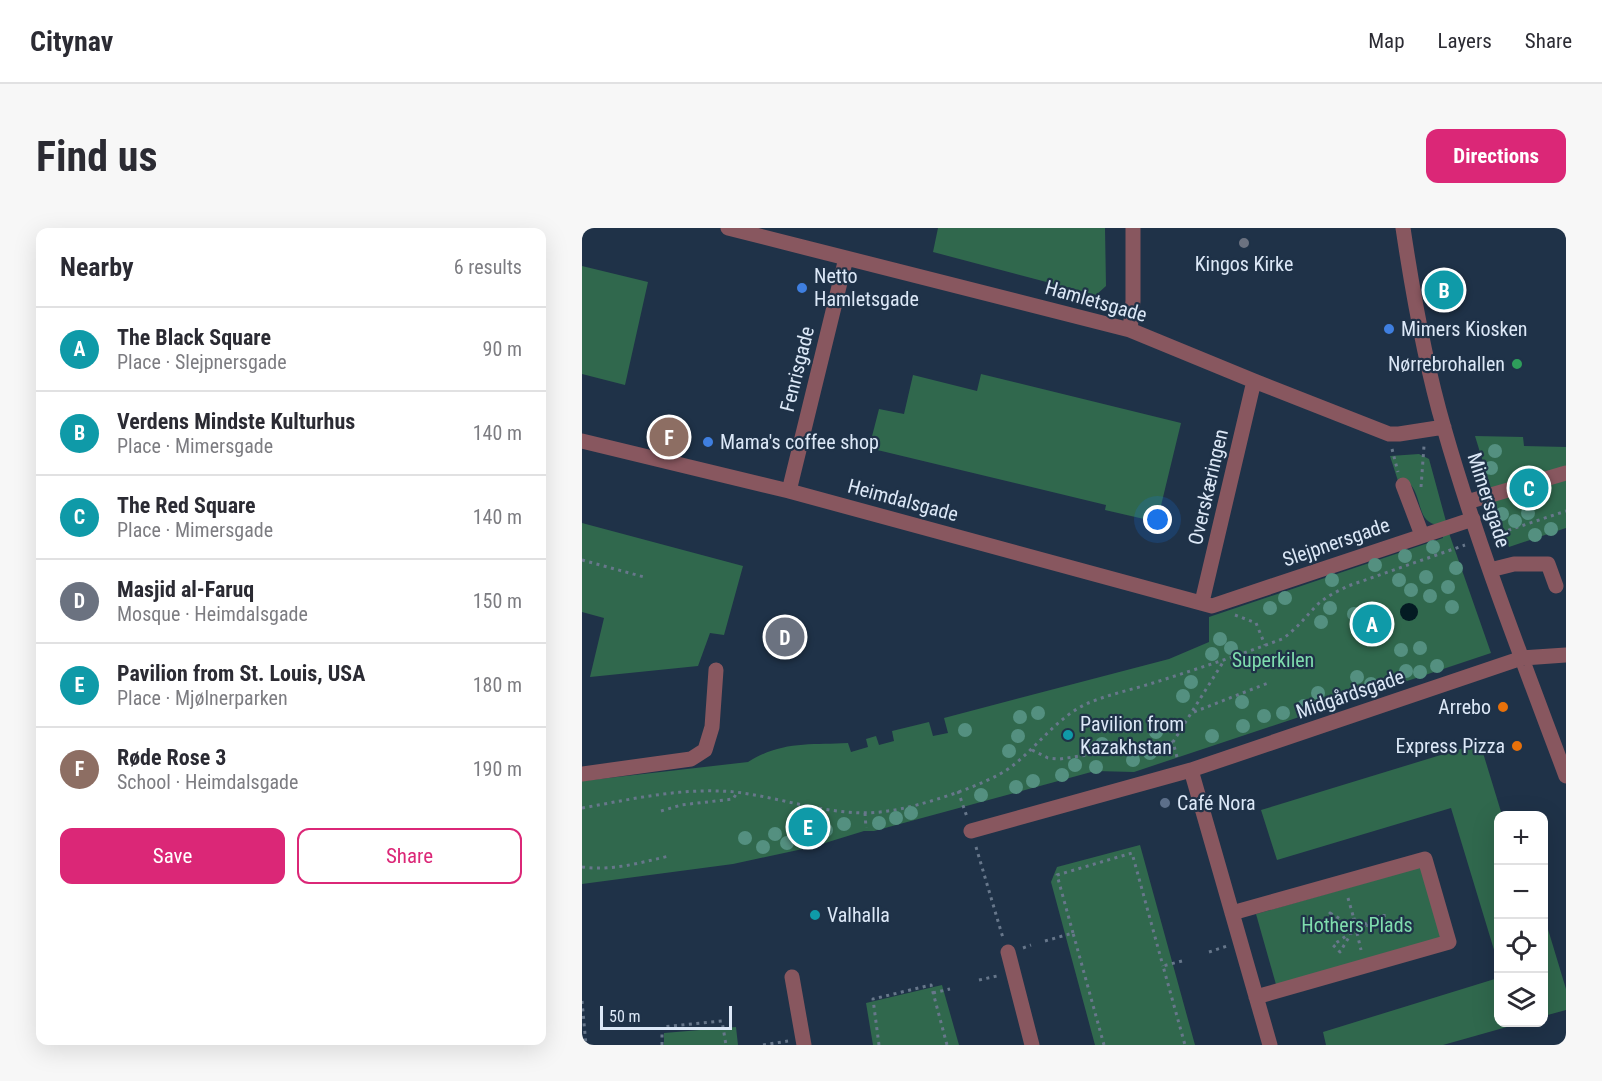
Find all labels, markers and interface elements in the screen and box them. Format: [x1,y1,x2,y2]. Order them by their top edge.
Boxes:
text: Citynav [30,25,113,58]
text: Map [1368,29,1405,53]
text: Layers [1438,29,1492,53]
text: Share [1525,29,1572,53]
button: Directions [1426,129,1566,183]
text: Find us [36,132,157,181]
marker: Kingos Kirke [1237,236,1251,250]
text: Nearby [60,252,134,282]
place label: Kingos Kirke [1195,252,1293,276]
text: 6 results [454,255,522,279]
place label: Netto Hamletsgade [814,264,919,311]
pin: B [1424,268,1464,312]
street label: Hamletsgade [1042,275,1150,327]
marker: Netto Hamletsgade [795,281,809,295]
place label: Mimers Kiosken [1401,317,1527,341]
marker: Mimers Kiosken [1382,322,1396,336]
street label: Fenrisgade [775,324,819,414]
text: The Black Square [117,325,271,350]
text: A [74,337,85,361]
text: 90 m [483,337,522,361]
text: Place · Slejpnersgade [117,350,287,374]
place label: Nørrebrohallen [1388,352,1505,376]
marker: Nørrebrohallen [1510,357,1524,371]
text: Verdens Mindste Kulturhus [117,409,355,434]
pin: F [650,414,688,460]
text: B [74,421,85,445]
text: 140 m [473,421,522,445]
street label: Overskæringen [1183,427,1233,547]
place label: Mama's coffee shop [720,430,879,454]
text: Place · Mimersgade [117,434,273,458]
marker: Mama's coffee shop [701,435,715,449]
street label: Mimersgade [1462,450,1516,550]
pin: C [1510,466,1548,510]
street label: Heimdalsgade [845,474,961,526]
text: The Red Square [117,493,256,518]
text: C [74,505,85,529]
text: 140 m [473,505,522,529]
your location [1143,505,1172,534]
street label: Slejpnersgade [1279,512,1393,572]
text: Place · Mimersgade [117,518,273,542]
text: Masjid al-Faruq [117,577,254,602]
text: D [74,589,85,613]
text: 150 m [473,589,522,613]
text: Mosque · Heimdalsgade [117,602,308,626]
pin: A [1352,602,1392,646]
pin: D [766,614,804,660]
park label: Superkilen [1232,648,1314,672]
text: Pavilion from St. Louis, USA [117,661,365,686]
street label: Midgårdsgade [1293,664,1407,724]
text: E [75,673,84,697]
text: 180 m [473,673,522,697]
text: Place · Mjølnerparken [117,686,288,710]
place label: Arrebo [1438,695,1491,719]
marker: Arrebo [1496,700,1510,714]
place label: Pavilion from Kazakhstan [1080,712,1184,759]
marker: Pavilion from Kazakhstan [1061,728,1075,742]
place label: Express Pizza [1395,734,1505,758]
marker: Express Pizza [1510,739,1524,753]
text: Røde Rose 3 [117,745,226,770]
text: F [75,757,84,781]
text: 190 m [473,757,522,781]
text: School · Heimdalsgade [117,770,298,794]
place label: Café Nora [1177,791,1256,815]
marker: Café Nora [1158,796,1172,810]
pin: E [788,804,828,850]
map controls [1494,811,1548,1027]
button: + [1494,811,1548,865]
button: Save [60,828,285,884]
button: Share [297,828,522,884]
button: − [1494,865,1548,919]
place label: Valhalla [827,903,890,927]
marker: Valhalla [808,908,822,922]
park label: Hothers Plads [1301,913,1413,937]
button: locate [1494,919,1548,973]
button: layers [1494,973,1548,1027]
scale bar [600,1003,732,1030]
text: 50 m [609,1007,641,1026]

